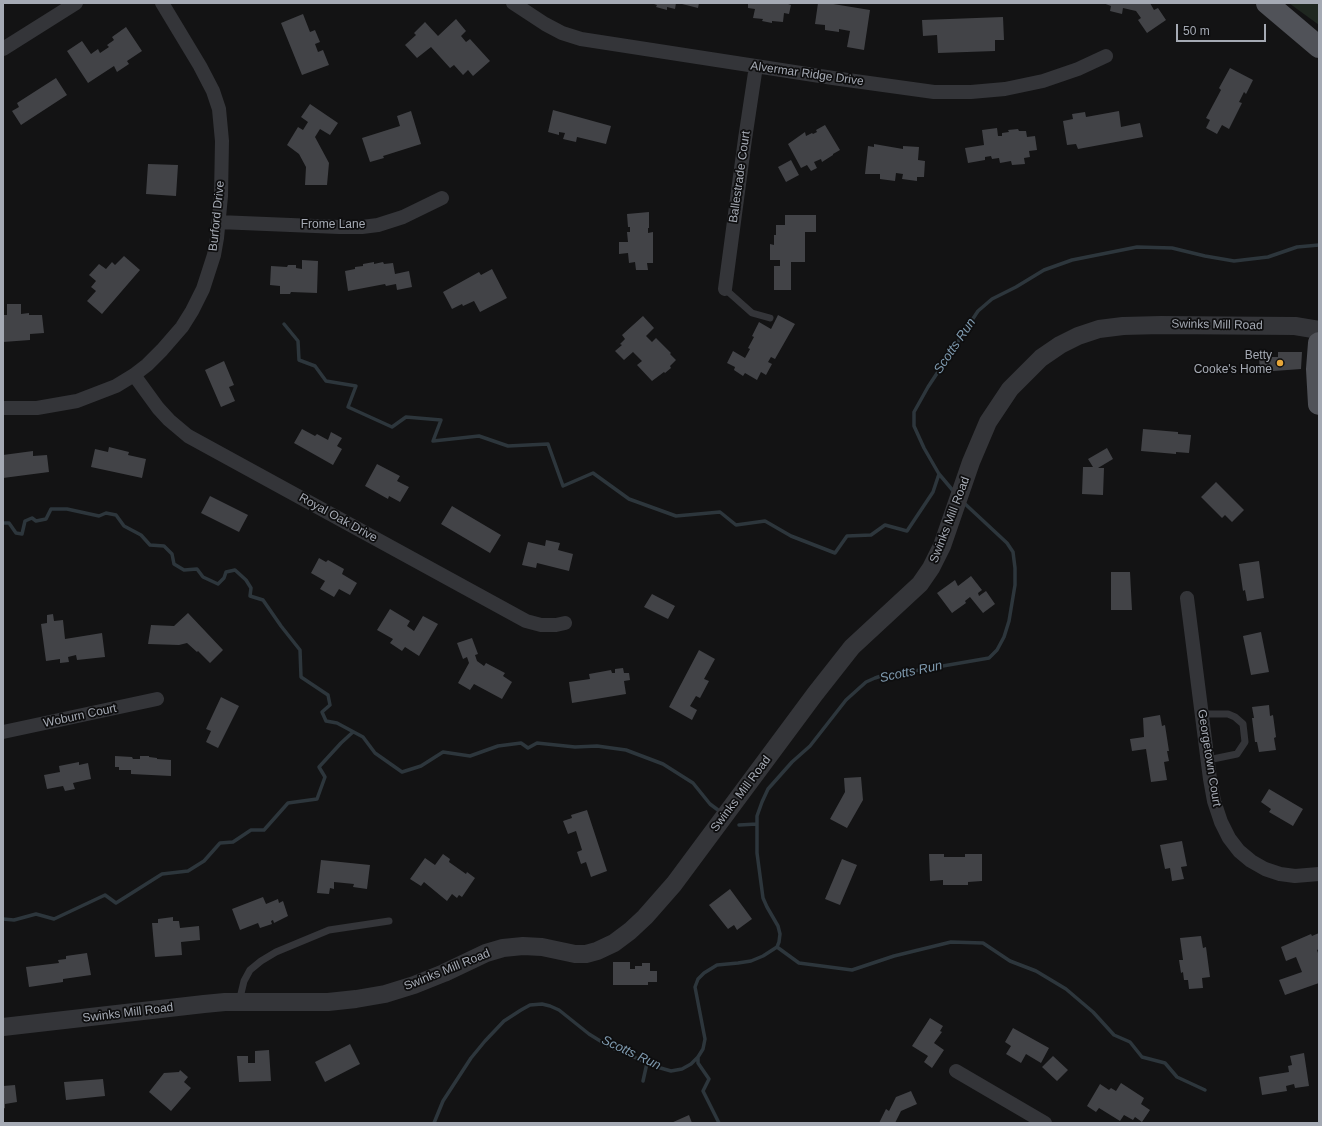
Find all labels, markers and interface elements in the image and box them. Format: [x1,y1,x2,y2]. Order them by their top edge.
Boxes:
scale bar [1178,16,1268,42]
text: 50 m [1183,24,1210,38]
street label: Alvermar Ridge Drive [750,59,864,89]
street label: Ballestrade Court [726,130,754,224]
street label: Burford Drive [206,180,228,252]
street label: Frome Lane [301,218,365,232]
water label: Scotts Run [931,315,979,377]
street label: Swinks Mill Road [1171,317,1263,333]
place label: Betty Cooke's Home [1194,349,1272,377]
marker: Betty Cooke's Home [1275,358,1285,368]
street label: Swinks Mill Road [927,475,973,565]
street label: Royal Oak Drive [296,491,380,545]
water label: Scotts Run [878,658,944,686]
street label: Woburn Court [42,701,118,731]
street label: Georgetown Court [1194,708,1224,808]
street label: Swinks Mill Road [708,753,774,835]
street label: Swinks Mill Road [402,946,492,994]
street label: Swinks Mill Road [82,1000,174,1026]
water label: Scotts Run [599,1032,663,1074]

